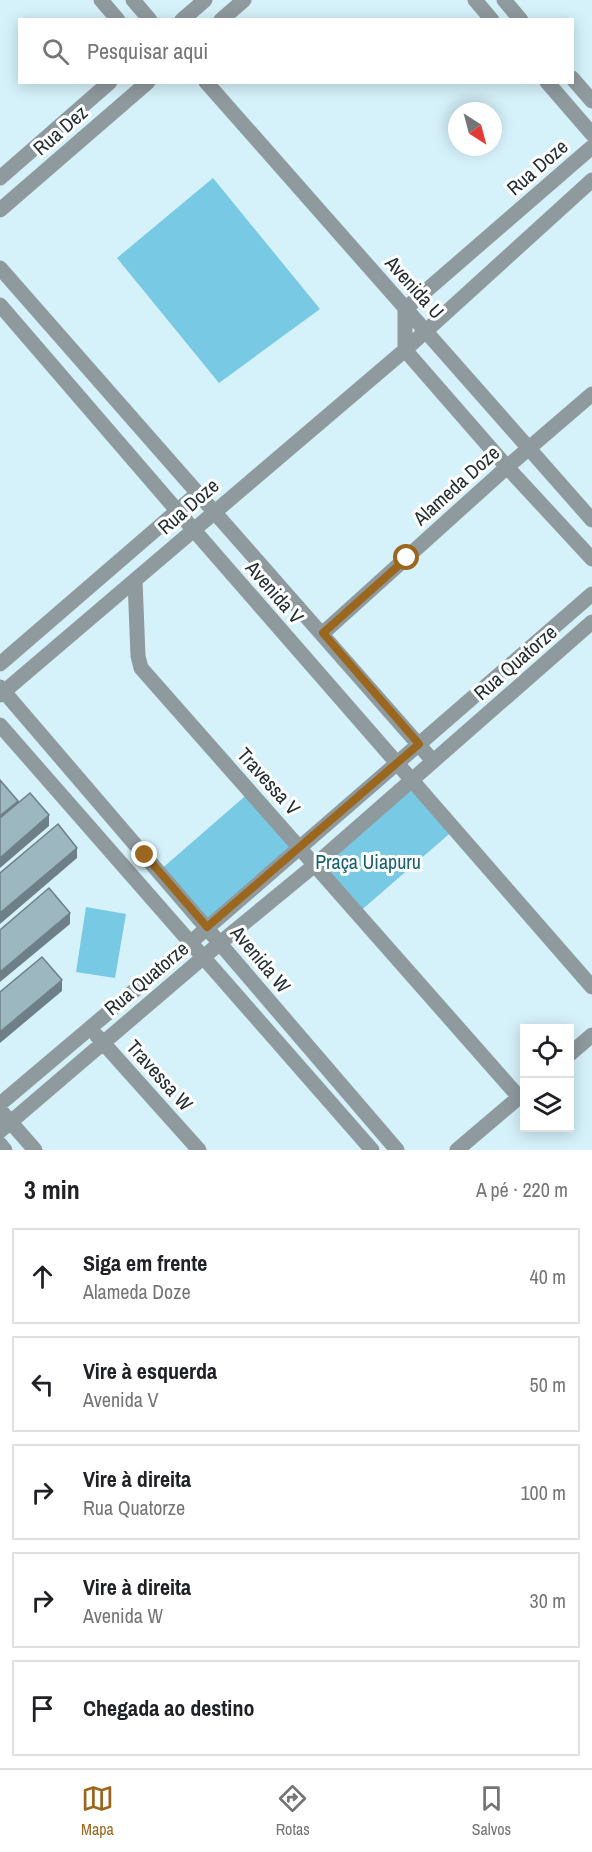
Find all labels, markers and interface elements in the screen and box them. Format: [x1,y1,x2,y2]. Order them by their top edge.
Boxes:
search box [18,18,574,84]
icon: search [39,35,72,68]
text: Pesquisar aqui [87,36,208,66]
street label: Rua Dez [27,99,93,161]
north arrow [448,102,502,156]
street label: Rua Doze [501,133,573,201]
street label: Avenida U [379,249,451,324]
street label: Alameda Doze [406,439,505,532]
street label: Rua Doze [152,472,224,540]
route start [393,544,419,570]
street label: Avenida V [239,554,310,629]
street label: Rua Quatorze [468,618,562,706]
street label: Travessa V [231,741,307,821]
route end [131,841,157,867]
park label: Praça Uiapuru [315,848,421,875]
street label: Avenida W [224,919,297,999]
street label: Rua Quatorze [98,935,194,1021]
map controls [520,1024,574,1132]
button: locate [520,1024,574,1078]
street label: Travessa W [121,1034,199,1117]
button: layers [520,1078,574,1132]
text: 3 min [24,1172,80,1207]
text: A pé · 220 m [476,1176,568,1203]
text: Siga em frente [83,1248,207,1278]
icon: ahead [26,1260,59,1293]
text: 40 m [530,1263,566,1290]
text: Alameda Doze [83,1278,191,1305]
text: Vire à esquerda [83,1356,217,1386]
icon: left [26,1368,59,1401]
text: 50 m [530,1371,566,1398]
text: Avenida V [83,1386,158,1413]
text: Vire à direita [83,1464,191,1494]
icon: right [26,1476,59,1509]
text: 100 m [520,1479,566,1506]
text: Rua Quatorze [83,1494,185,1521]
text: Vire à direita [83,1572,191,1602]
icon: right [26,1584,59,1617]
text: 30 m [530,1587,566,1614]
text: Avenida W [83,1602,163,1629]
icon: arrive [26,1692,59,1725]
text: Chegada ao destino [83,1693,254,1723]
tab: Mapa [81,1782,114,1840]
tab: Rotas [276,1782,310,1840]
tab: Salvos [472,1782,511,1840]

